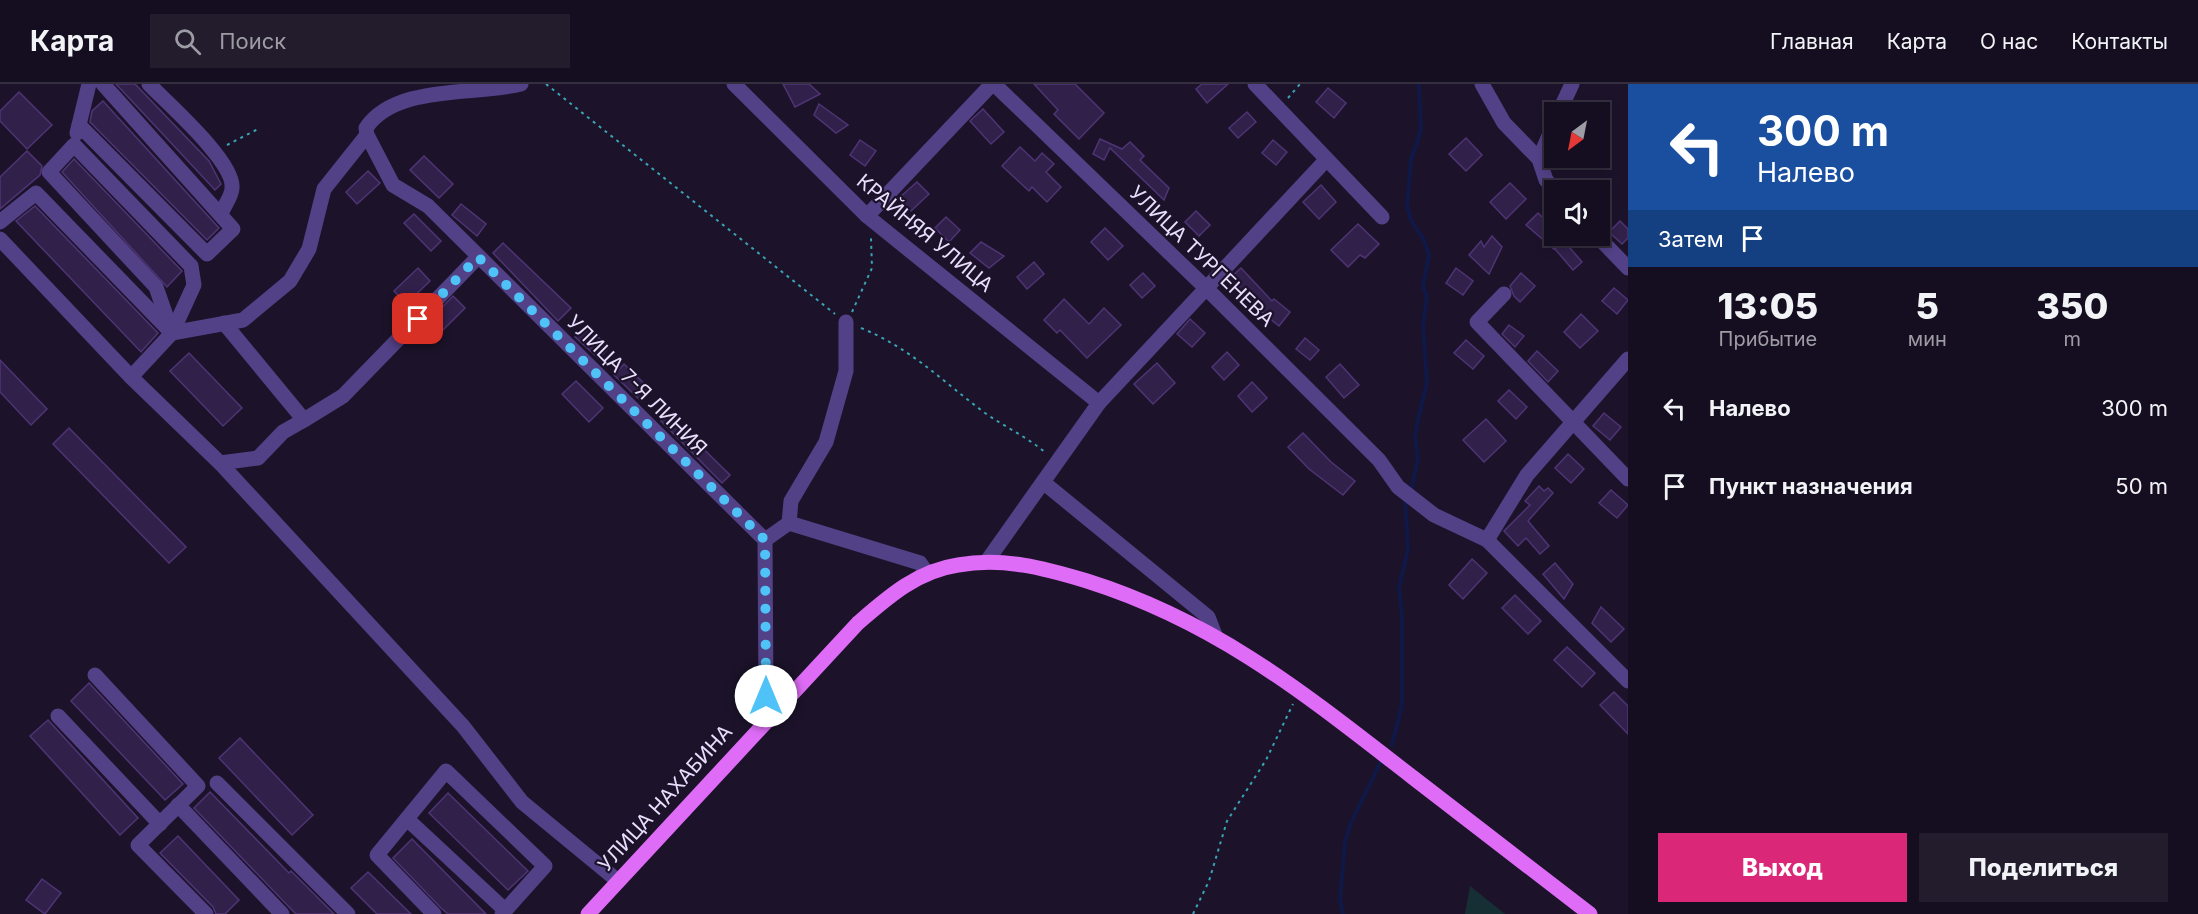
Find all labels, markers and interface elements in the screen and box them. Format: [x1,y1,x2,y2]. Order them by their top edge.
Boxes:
search box [150,14,570,68]
text: Карта [30,24,114,58]
icon: search [171,25,204,58]
text: Поиск [219,28,286,54]
text: Главная [1770,29,1854,54]
text: Карта [1887,29,1947,54]
text: О нас [1980,29,2038,54]
text: Контакты [2071,29,2168,54]
north arrow [1544,102,1610,168]
map controls [1544,102,1610,246]
text: 300 m [1757,105,1889,156]
icon: left [1658,108,1736,186]
text: Налево [1757,156,1855,189]
street label: КРАЙНЯЯ УЛИЦА [852,168,999,297]
button: sound [1544,180,1610,246]
street label: УЛИЦА ТУРГЕНЕВА [1125,181,1280,331]
icon: arrive [1736,222,1769,255]
text: Затем [1658,226,1724,252]
text: 13:05 [1718,284,1818,328]
text: 5 [1916,284,1939,328]
text: 350 [2036,284,2108,328]
pin [392,293,443,344]
icon: arrive [401,302,434,335]
street label: УЛИЦА 7-Я ЛИНИЯ [562,310,712,460]
text: Прибытие [1719,327,1817,351]
text: мин [1908,327,1947,351]
text: m [2064,327,2081,351]
icon: left [1658,392,1691,425]
text: Налево [1709,395,1791,421]
text: 300 m [2101,395,2168,421]
icon: arrive [1658,470,1691,503]
text: Пункт назначения [1709,473,1913,499]
text: 50 m [2115,473,2168,499]
position arrow [734,664,798,728]
street label: УЛИЦА НАХАБИНА [593,720,737,876]
button: Выход [1658,833,1907,902]
button: Поделиться [1919,833,2168,902]

